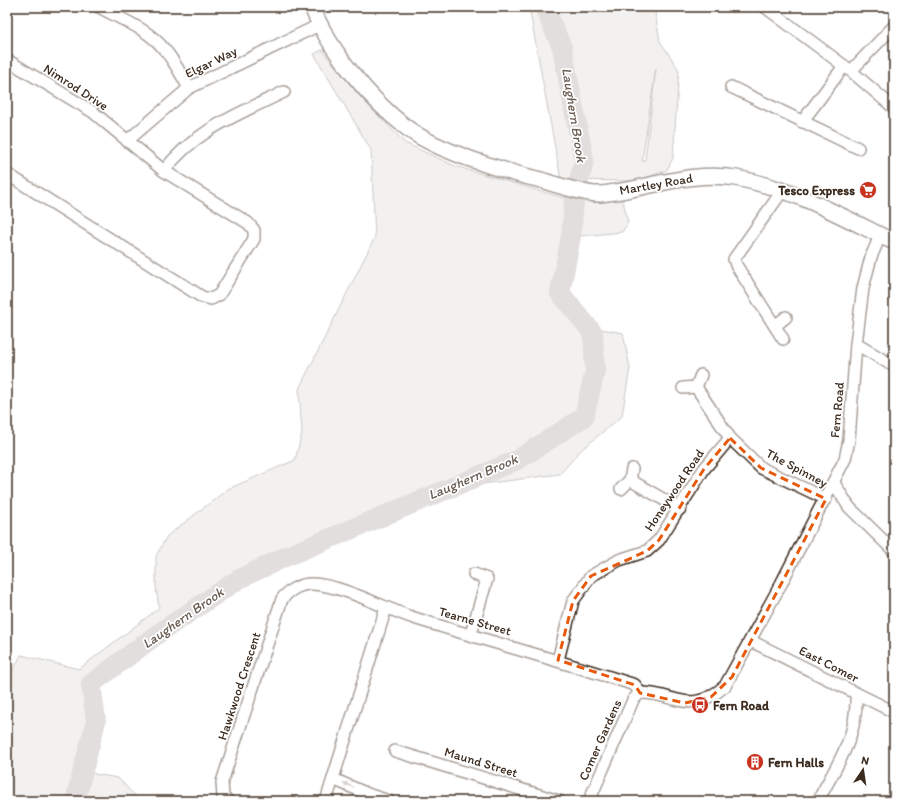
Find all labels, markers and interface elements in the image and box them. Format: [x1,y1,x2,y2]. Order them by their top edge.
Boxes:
street label: Elgar Way [183,43,239,81]
street label: Nimrod Drive [41,61,111,113]
water label: Laughern Brook [558,66,590,164]
street label: Martley Road [618,170,694,198]
supermarket icon: Tesco Express [858,180,878,200]
place label: Tesco Express [777,183,855,199]
street label: Fern Road [827,381,847,439]
street label: Honeywood Road [641,446,707,534]
street label: The Spinney [764,446,830,490]
water label: Laughern Brook [426,450,521,503]
water label: Laughern Brook [139,583,228,652]
street label: Tearne Street [437,604,513,639]
street label: Hawkwood Crescent [214,630,264,742]
street label: East Comer [797,643,862,686]
bus stop icon: Fern Road [690,695,710,715]
street label: Comer Gardens [575,697,625,783]
place label: Fern Road [713,698,770,713]
street label: Maund Street [443,744,520,780]
north arrow [843,750,883,790]
building icon: Fern Halls [745,752,765,772]
text: N [860,754,870,768]
place label: Fern Halls [768,755,824,770]
one-way arrow [342,782,354,788]

